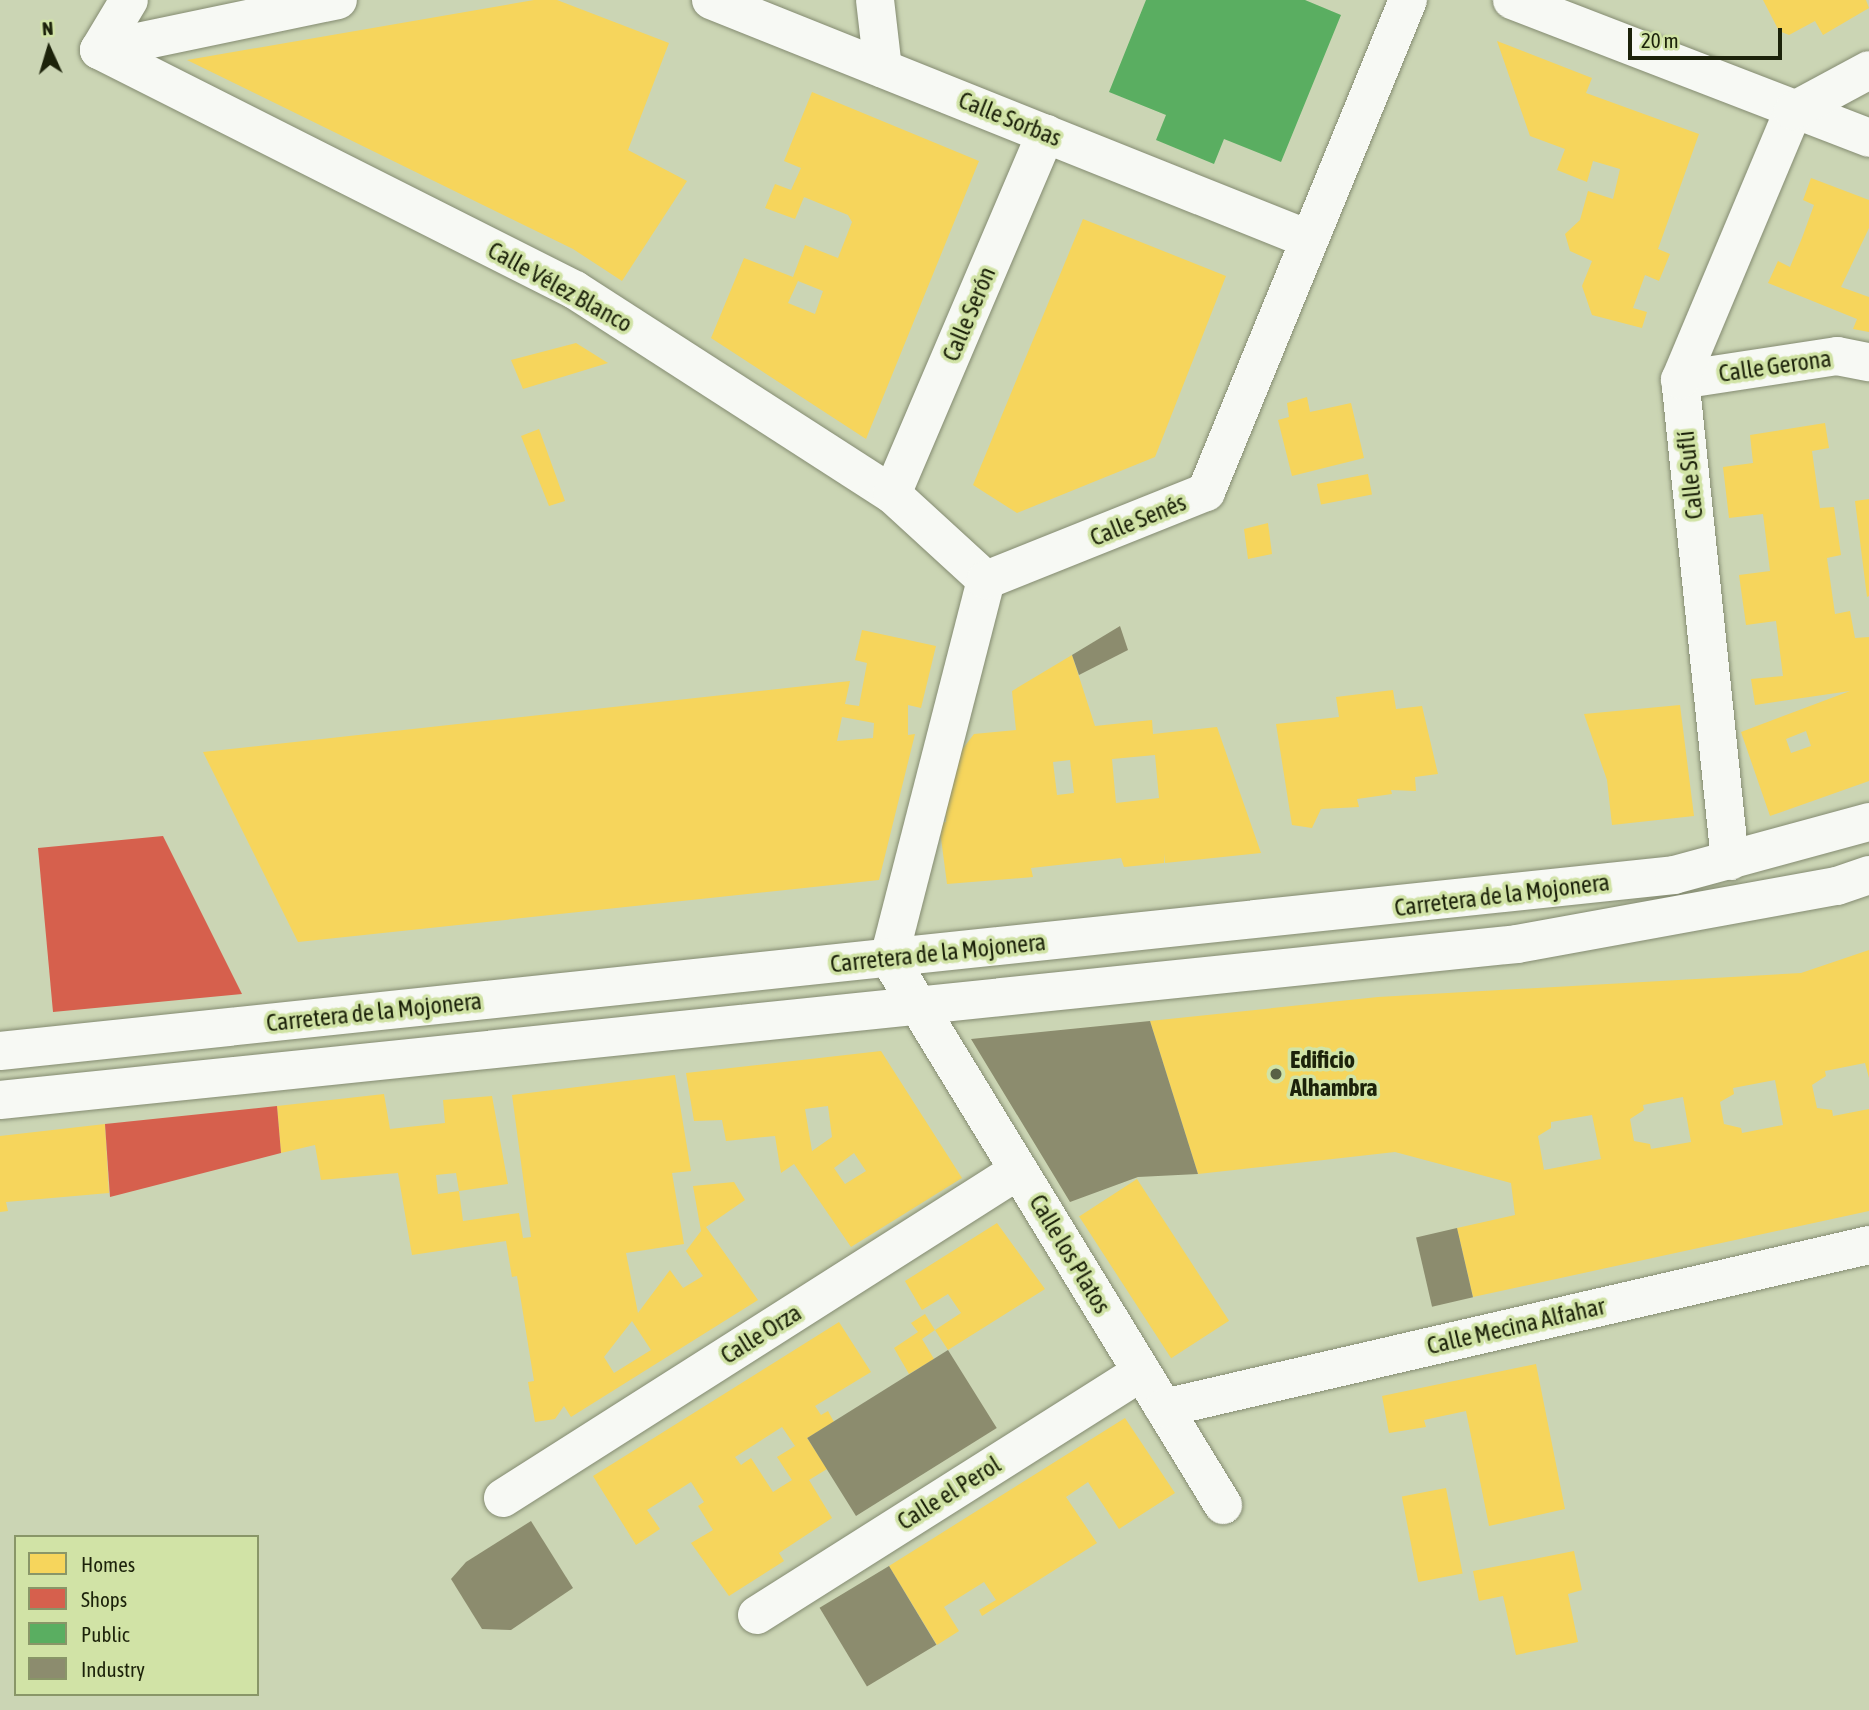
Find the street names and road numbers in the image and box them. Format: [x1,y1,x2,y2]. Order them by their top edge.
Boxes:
street label: Calle Sorbas [955,85,1065,153]
street label: Calle Vélez Blanco [483,236,637,338]
street label: Calle Serón [936,263,1002,365]
street label: Calle Gerona [1717,344,1833,388]
street label: Calle Suflí [1671,429,1709,521]
street label: Calle Senés [1086,488,1190,552]
street label: Carretera de la Mojonera [1393,868,1611,922]
street label: Carretera de la Mojonera [829,927,1047,979]
street label: Carretera de la Mojonera [265,986,483,1038]
street label: Calle los Platos [1023,1189,1117,1319]
street label: Calle Mecina Alfahar [1424,1292,1608,1360]
street label: Calle Orza [715,1298,807,1370]
street label: Calle el Perol [892,1450,1006,1536]

